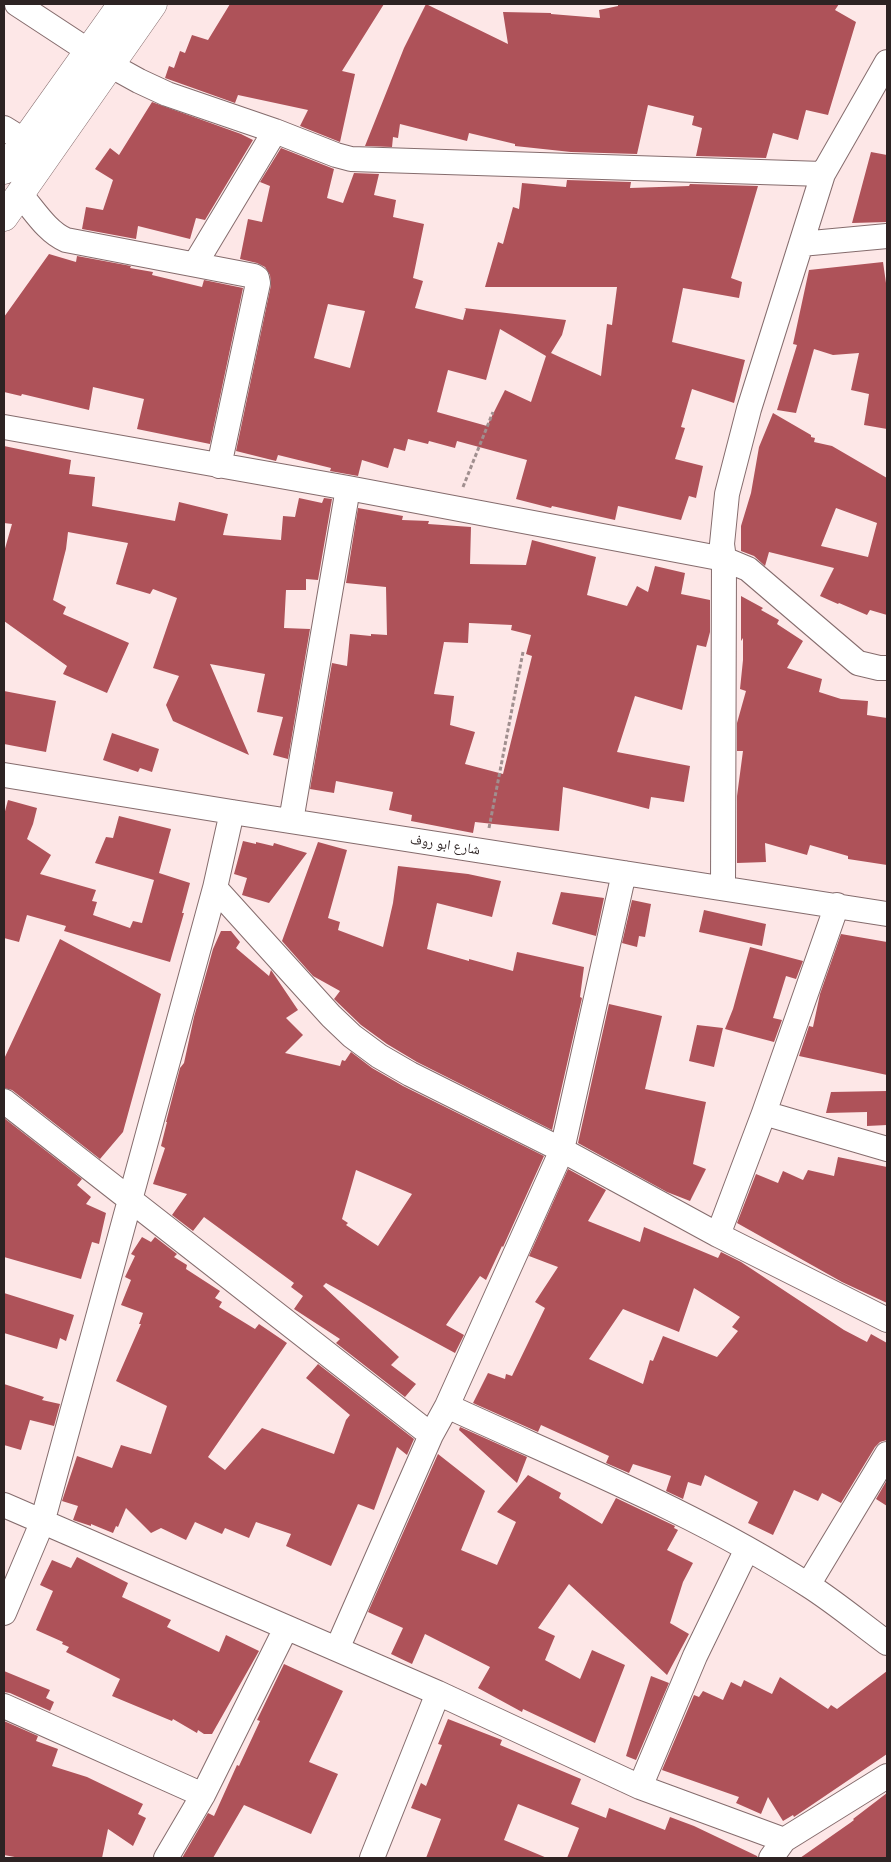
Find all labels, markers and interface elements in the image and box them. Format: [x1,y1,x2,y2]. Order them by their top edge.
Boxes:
street label: شارع ابو روف [409,831,481,859]

